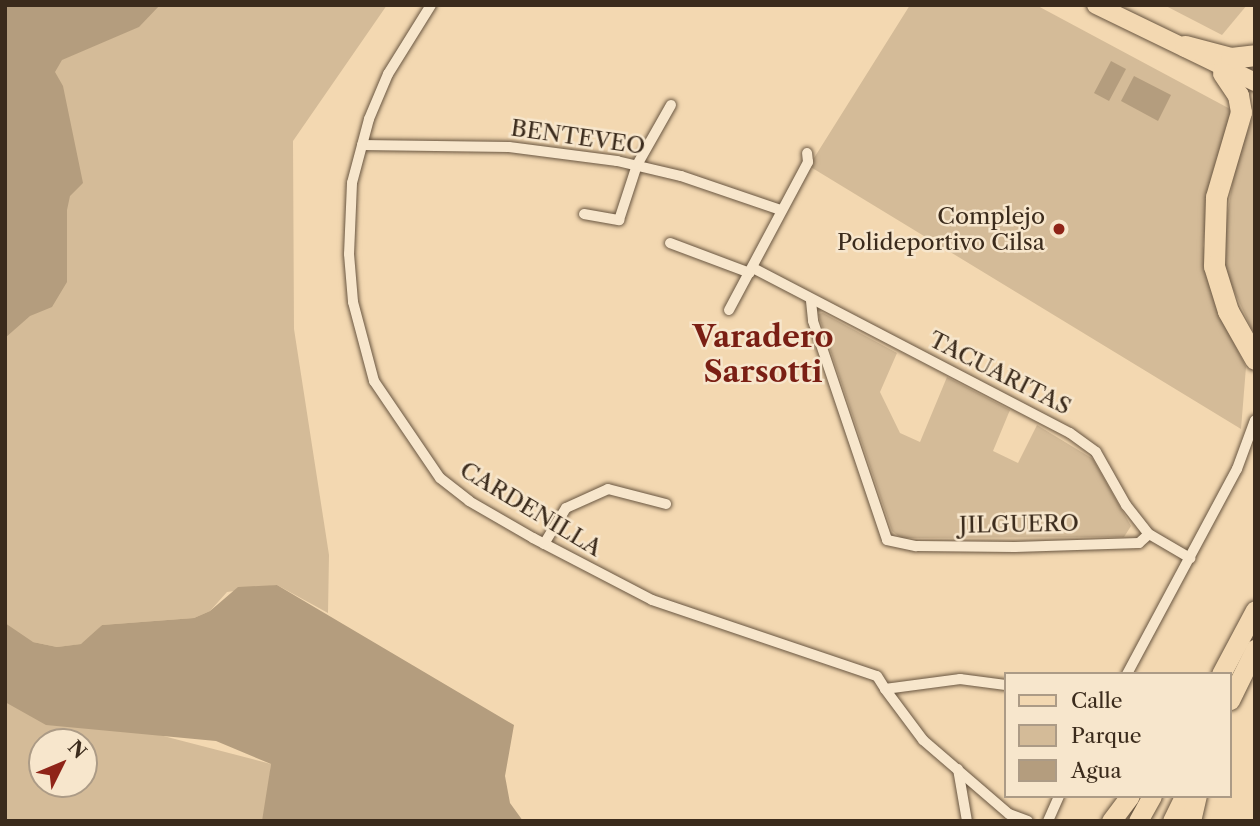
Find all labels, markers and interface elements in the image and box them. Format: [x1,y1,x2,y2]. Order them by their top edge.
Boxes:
street label: BENTEVEO [509,114,647,160]
place label: Complejo Polideportivo Cilsa [837,202,1045,256]
marker: Complejo Polideportivo Cilsa [1051,221,1067,237]
district label: Varadero Sarsotti [693,319,833,390]
street label: TACUARITAS [924,325,1076,421]
street label: CARDENILLA [455,456,607,562]
street label: JILGUERO [959,509,1079,539]
legend [1004,672,1232,798]
text: Calle [1071,688,1123,713]
text: Parque [1071,723,1142,748]
north arrow [28,728,98,798]
text: N [63,736,91,764]
text: Agua [1071,758,1122,783]

